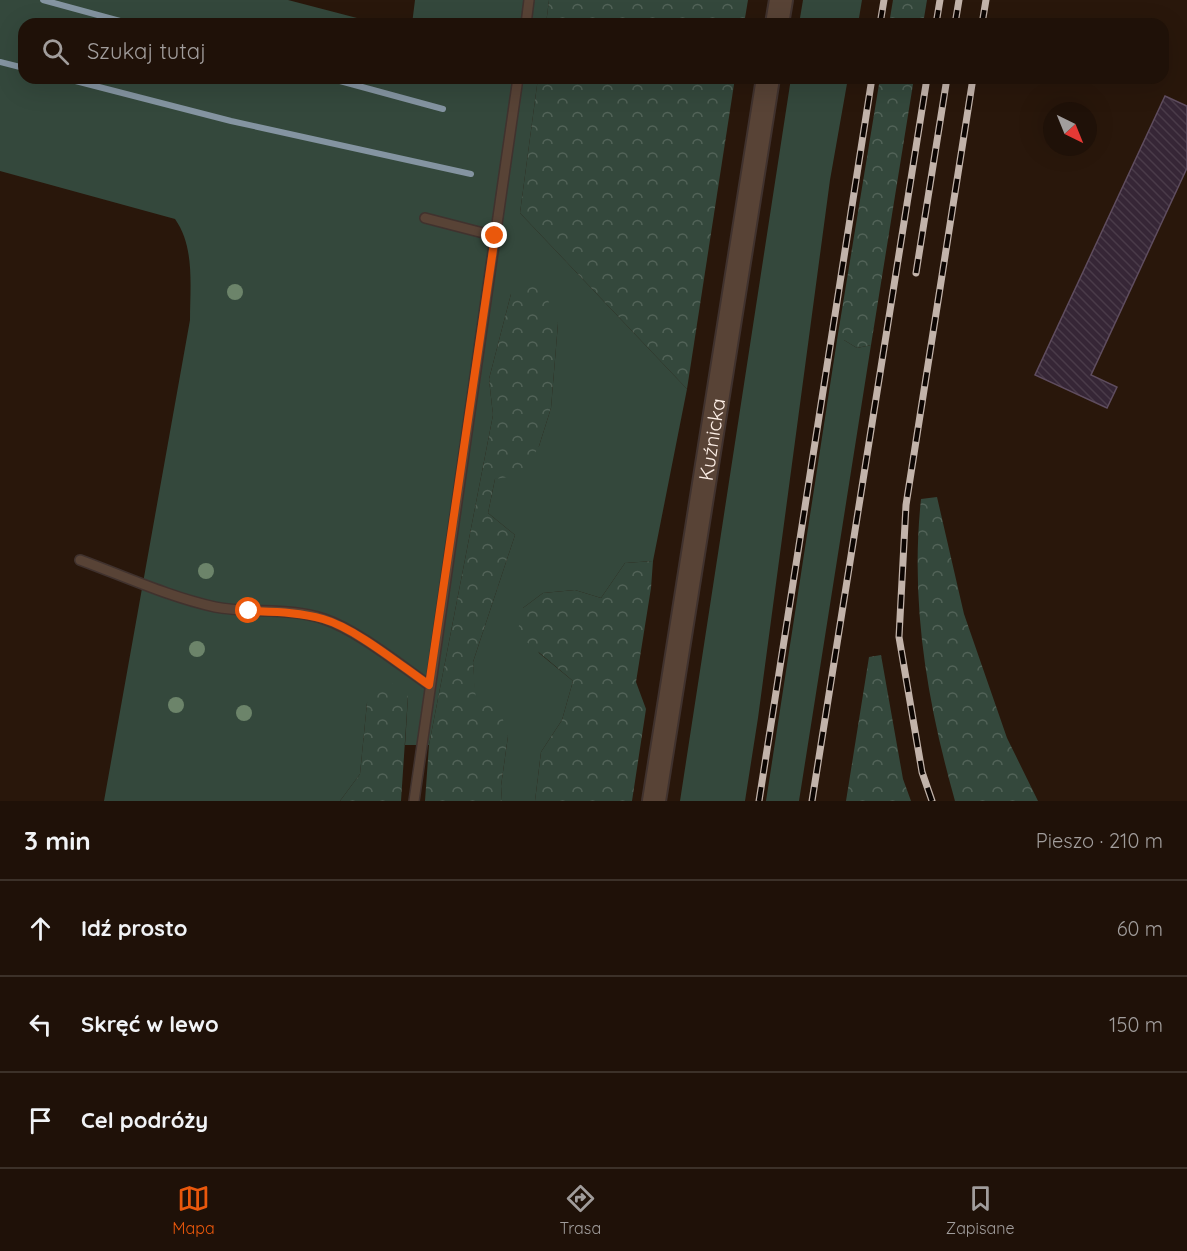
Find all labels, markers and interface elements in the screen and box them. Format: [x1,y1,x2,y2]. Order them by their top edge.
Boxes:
search box [18,18,1169,84]
icon: search [39,35,72,68]
text: Szukaj tutaj [87,37,206,65]
north arrow [1043,102,1097,156]
route end [481,222,507,248]
street label: Kuźnicka [692,396,730,483]
route start [235,597,261,623]
text: 3 min [24,824,91,857]
text: Pieszo · 210 m [1036,828,1163,853]
icon: ahead [24,912,57,945]
text: Idź prosto [81,914,188,942]
text: 60 m [1117,916,1163,941]
icon: left [24,1008,57,1041]
text: Skręć w lewo [81,1010,219,1038]
text: 150 m [1109,1012,1163,1037]
icon: arrive [24,1104,57,1137]
text: Cel podróży [81,1106,208,1134]
tab: Mapa [172,1182,215,1238]
tab: Trasa [559,1182,601,1238]
tab: Zapisane [946,1182,1015,1238]

